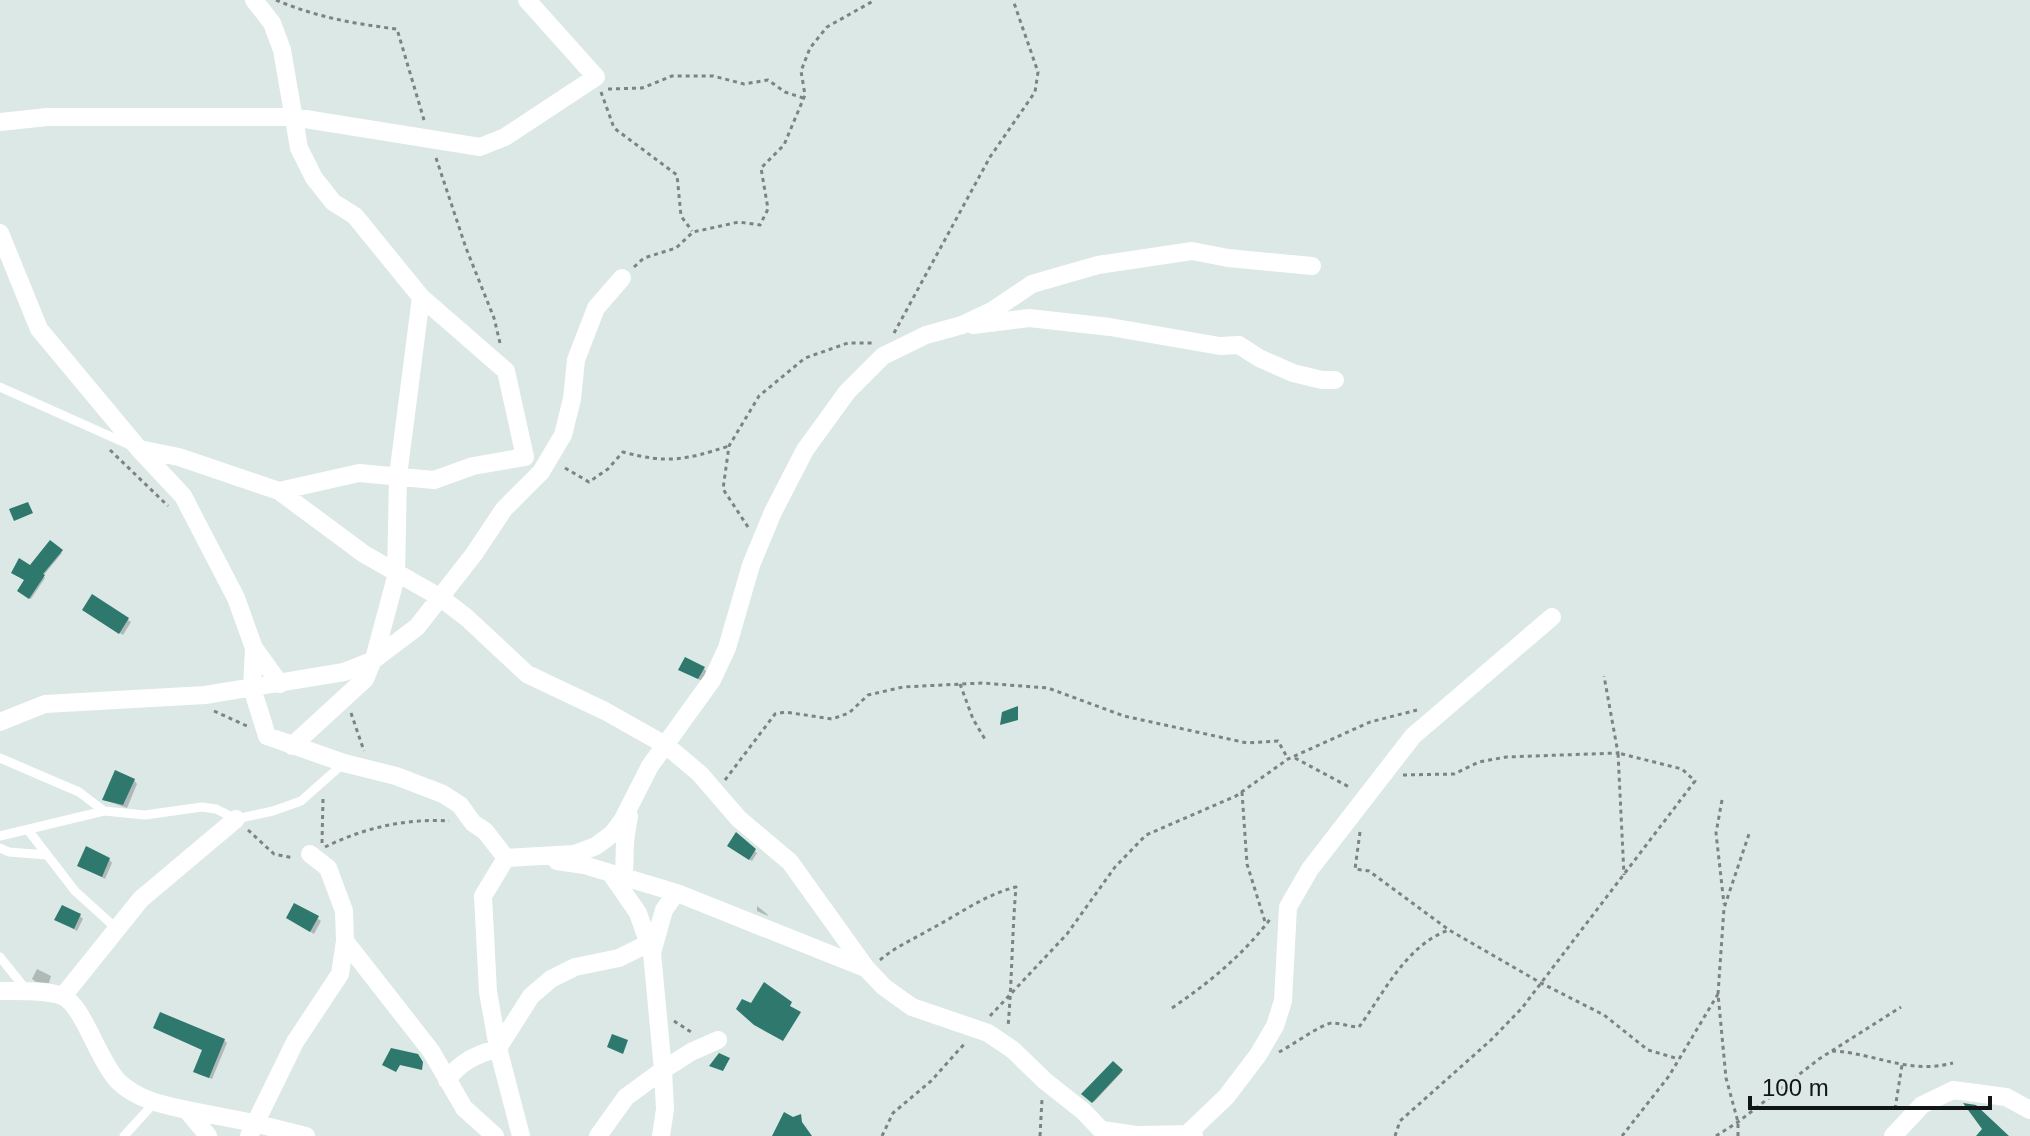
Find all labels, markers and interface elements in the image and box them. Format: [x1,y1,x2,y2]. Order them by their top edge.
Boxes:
scale bar [1750,1060,1990,1110]
text: 100 m [1762,1074,1829,1101]

